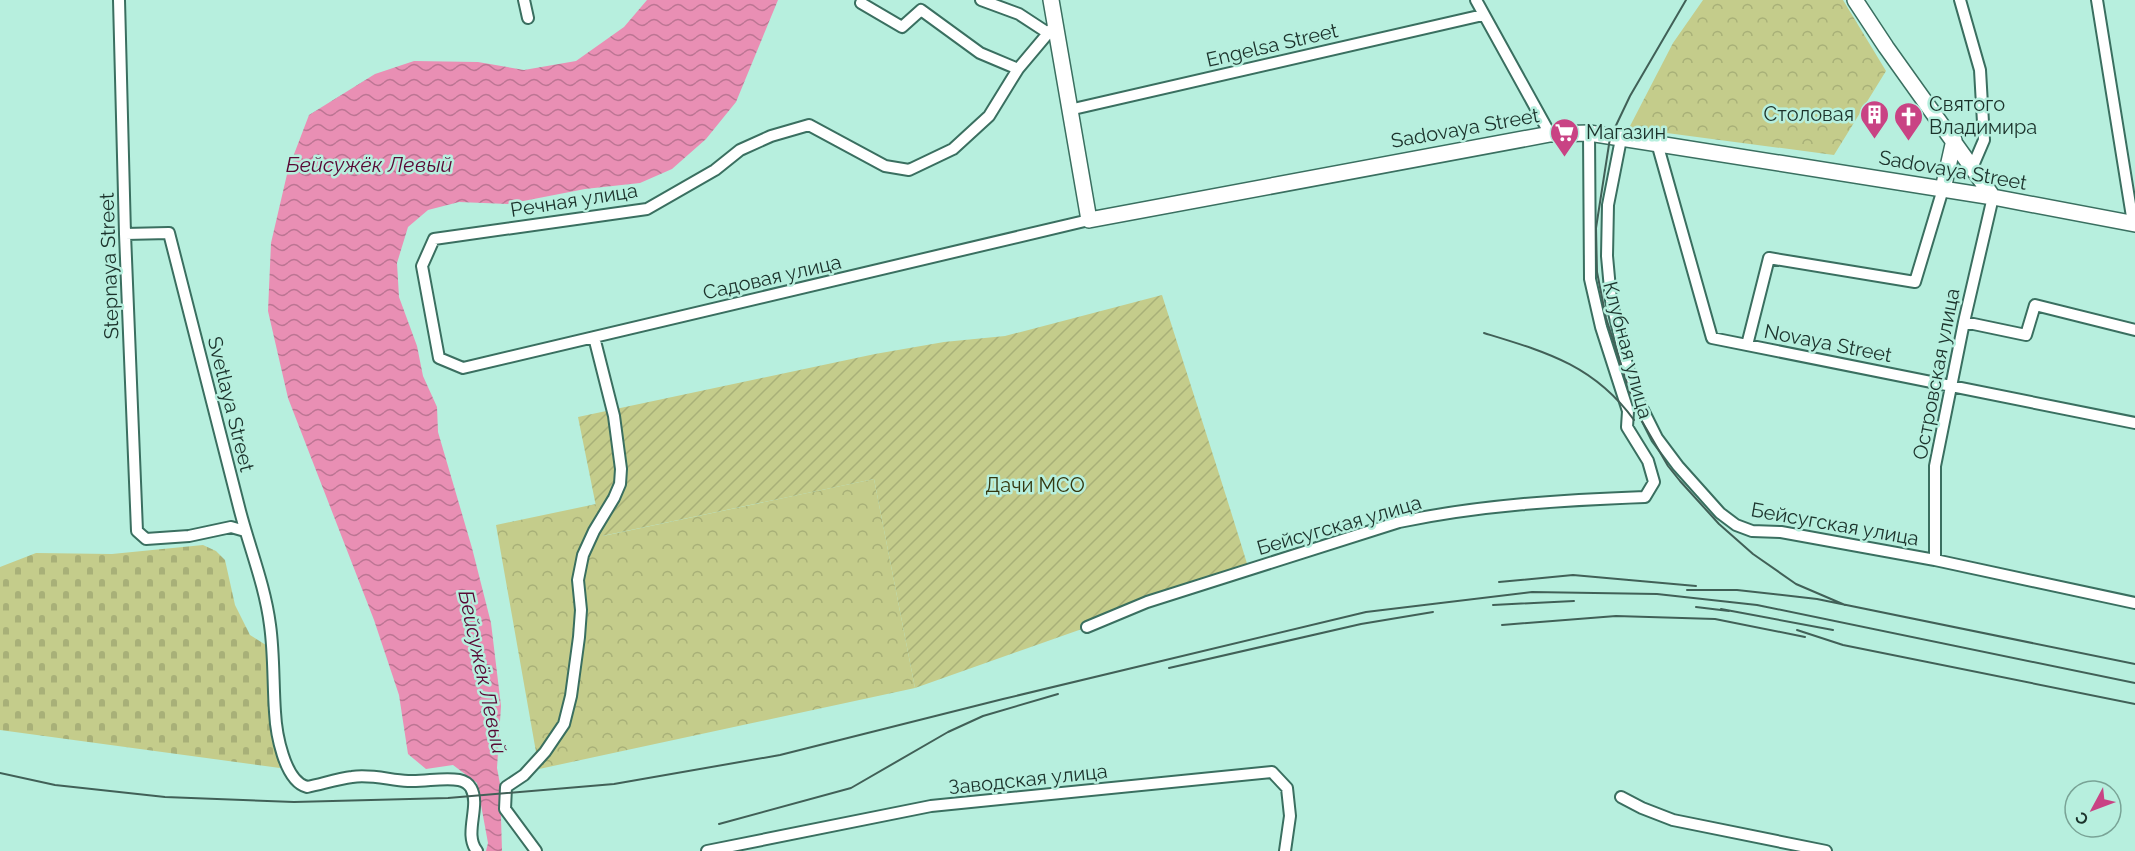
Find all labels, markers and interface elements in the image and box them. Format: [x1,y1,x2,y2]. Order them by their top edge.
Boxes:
street label: Engelsa Street [1204,18,1340,72]
place label: Святого Владимира [1929,92,2037,139]
building icon: Столовая [1859,98,1891,140]
church icon: Святого Владимира [1892,100,1924,142]
place label: Столовая [1764,102,1854,126]
street label: Sadovaya Street [1389,103,1541,153]
supermarket icon: Магазин [1549,116,1581,158]
place label: Магазин [1586,120,1666,144]
street label: Sadovaya Street [1877,145,2029,195]
water label: Бейсужёк Левый [286,152,452,177]
street label: Речная улица [509,178,639,222]
street label: Stepnaya Street [94,192,124,340]
street label: Садовая улица [701,249,843,305]
street label: Клубная улица [1598,279,1658,421]
street label: Островская улица [1908,286,1964,462]
street label: Novaya Street [1762,319,1894,367]
street label: Svetlaya Street [203,334,259,474]
park label: Дачи МСО [985,473,1085,497]
street label: Бейсугская улица [1254,490,1424,560]
street label: Бейсугская улица [1749,497,1921,551]
water label: Бейсужёк Левый [453,588,513,756]
street label: Заводская улица [947,759,1109,799]
north arrow [2063,779,2123,839]
text: С [2071,808,2093,829]

